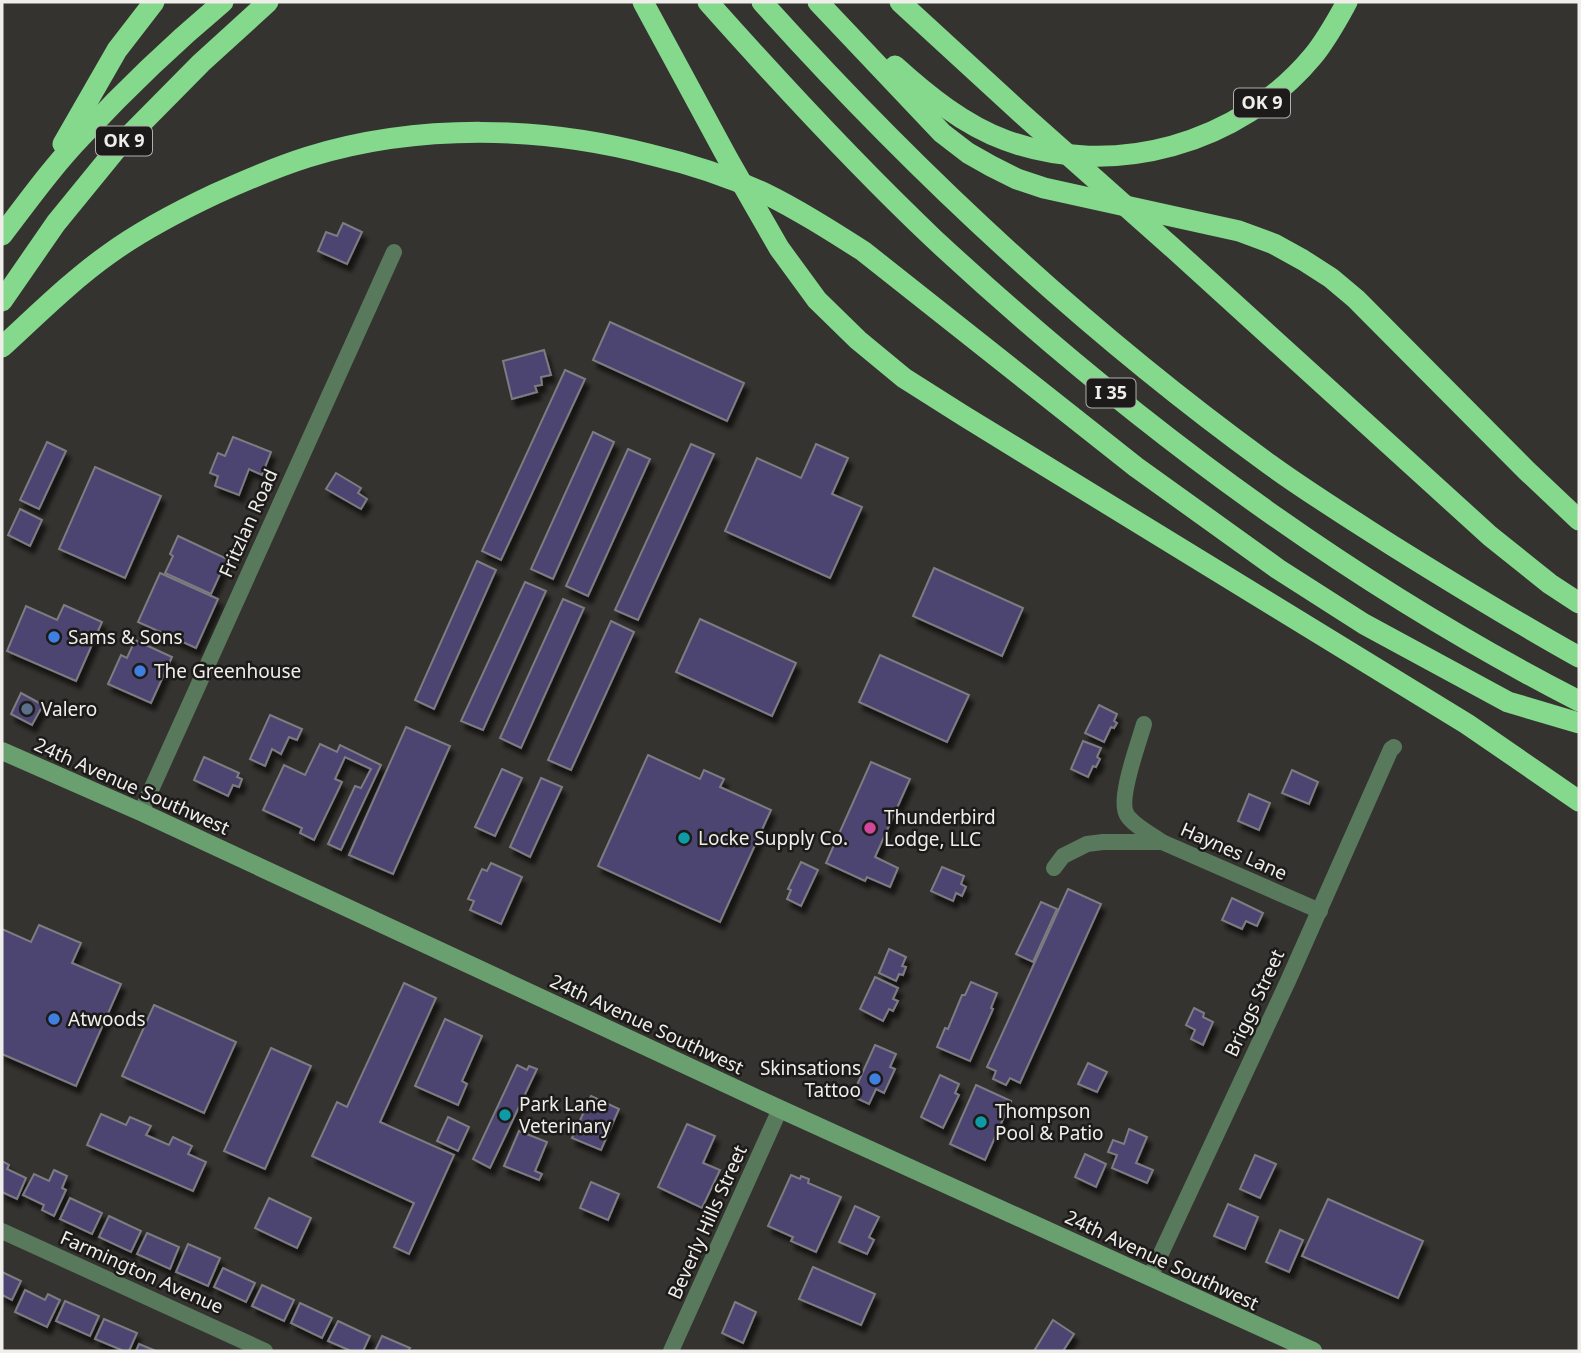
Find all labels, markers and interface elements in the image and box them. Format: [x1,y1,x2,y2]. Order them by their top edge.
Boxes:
road number: OK 9 [1234,88,1290,118]
road number: OK 9 [96,126,152,156]
road number: I 35 [1086,379,1136,408]
street label: Fritzlan Road [212,465,284,581]
place label: Sams & Sons [68,624,183,650]
marker: Sams & Sons [46,629,62,645]
place label: The Greenhouse [154,658,301,684]
marker: The Greenhouse [132,663,148,679]
place label: Valero [41,696,97,722]
marker: Valero [19,701,35,717]
street label: 24th Avenue Southwest [30,731,234,841]
place label: Thunderbird Lodge, LLC [884,804,996,852]
street label: Haynes Lane [1177,816,1291,886]
marker: Thunderbird Lodge, LLC [862,820,878,836]
place label: Locke Supply Co. [698,825,848,851]
marker: Locke Supply Co. [676,830,692,846]
street label: Briggs Street [1218,945,1290,1061]
street label: 24th Avenue Southwest [546,968,748,1080]
place label: Atwoods [68,1006,146,1032]
marker: Atwoods [46,1011,62,1027]
place label: Skinsations Tattoo [760,1055,861,1103]
marker: Skinsations Tattoo [867,1071,883,1087]
place label: Park Lane Veterinary [519,1091,611,1139]
place label: Thompson Pool & Patio [995,1098,1104,1146]
marker: Park Lane Veterinary [497,1107,513,1123]
marker: Thompson Pool & Patio [973,1114,989,1130]
street label: Beverly Hills Street [661,1141,753,1303]
street label: 24th Avenue Southwest [1061,1204,1263,1316]
street label: Farmington Avenue [56,1224,228,1320]

